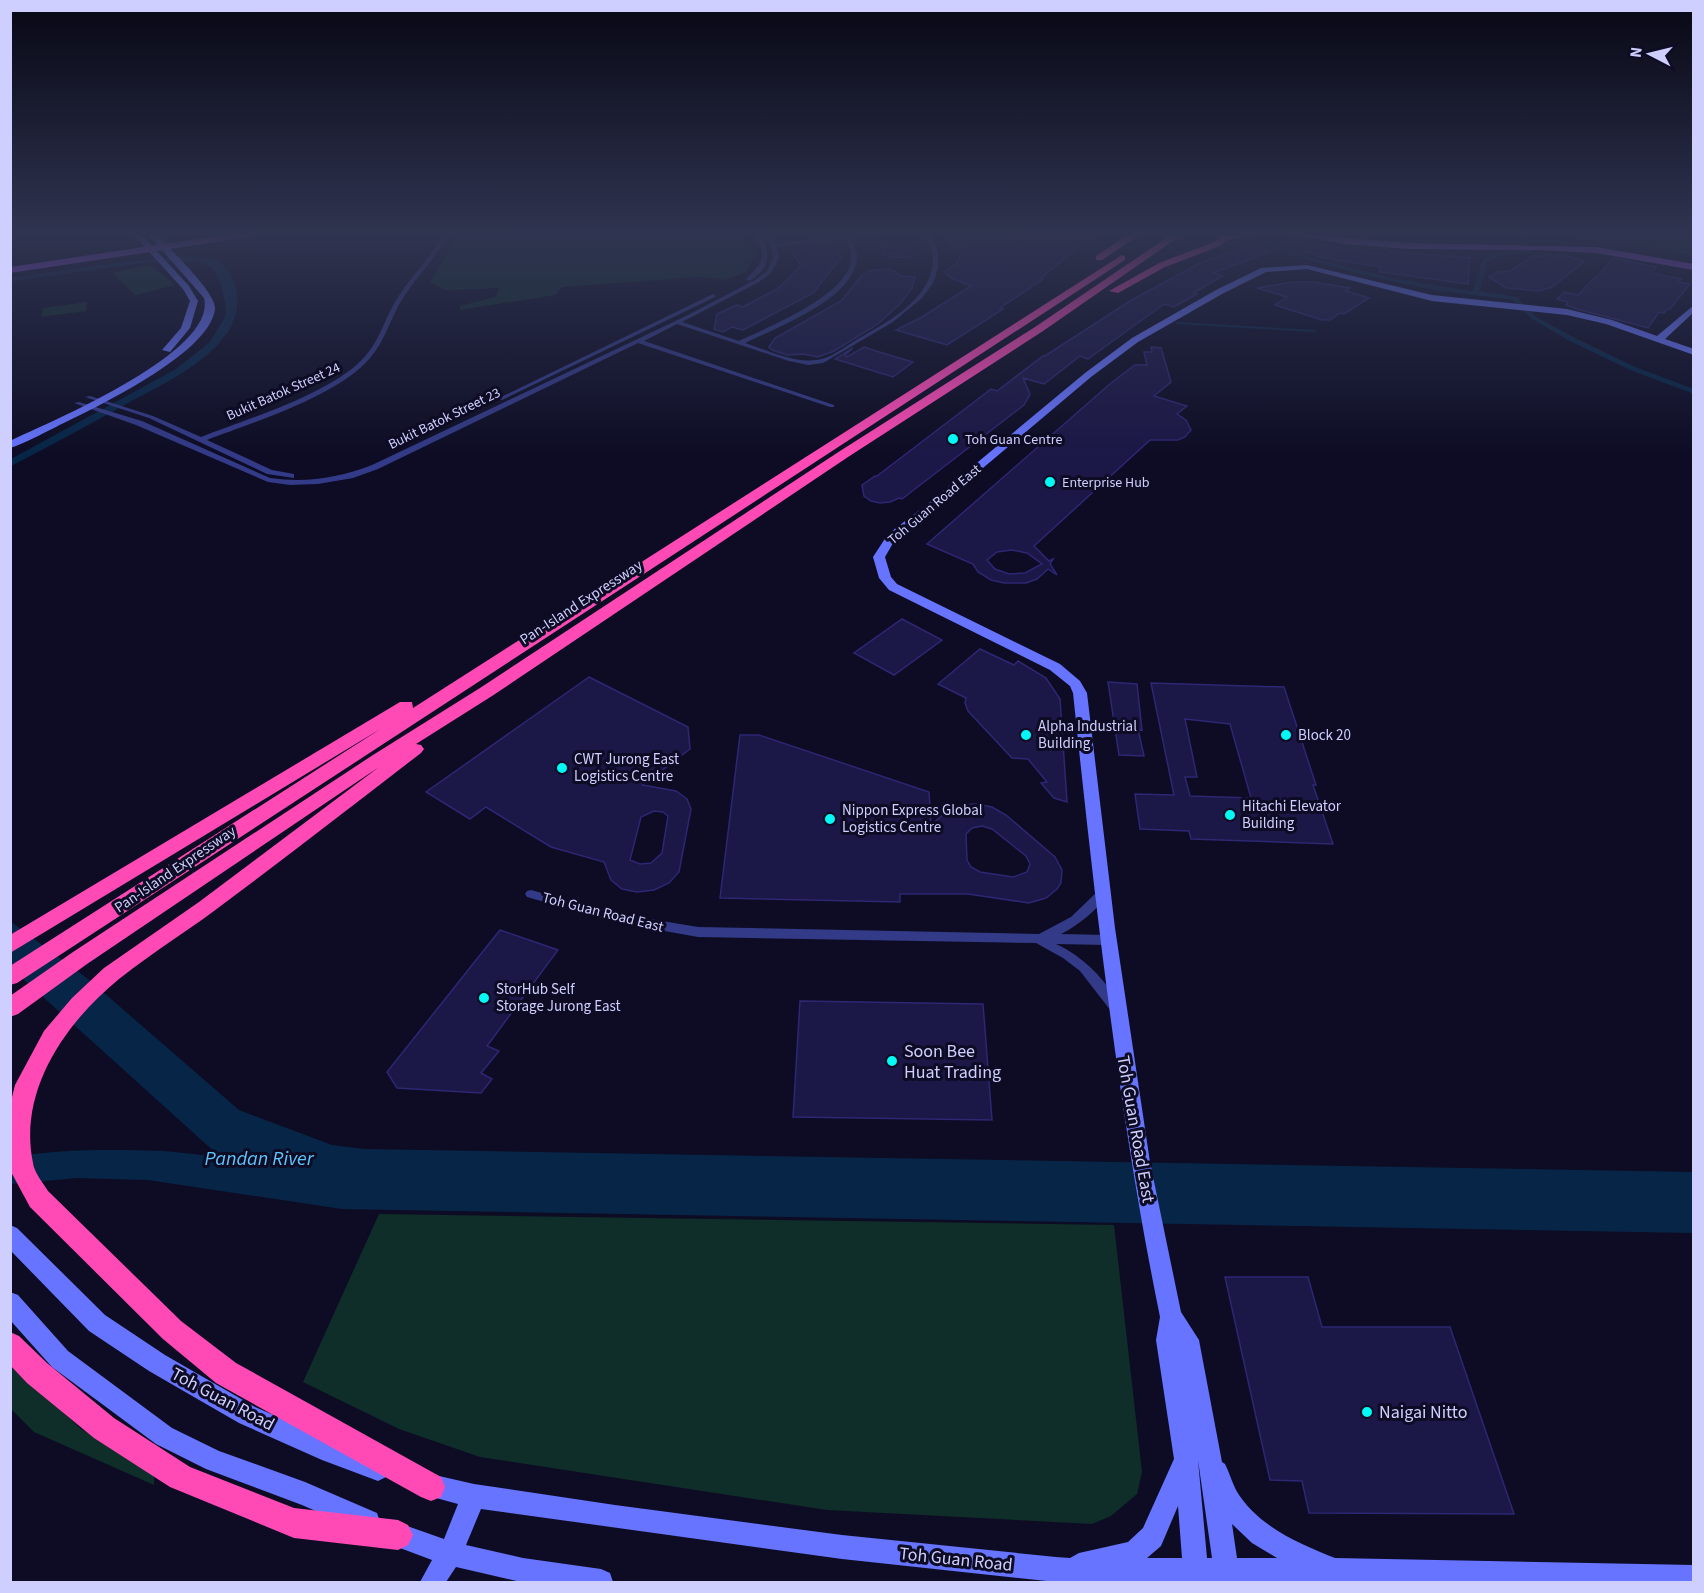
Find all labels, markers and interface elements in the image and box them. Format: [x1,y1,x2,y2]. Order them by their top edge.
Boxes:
north arrow [1620,24,1680,84]
text: N [1625,46,1648,59]
street label: Bukit Batok Street 24 [223,358,343,426]
street label: Bukit Batok Street 23 [385,383,504,455]
place label: Toh Guan Centre [965,430,1062,450]
marker: Toh Guan Centre [946,432,960,446]
street label: Toh Guan Road East [884,460,986,550]
place label: Enterprise Hub [1062,473,1150,493]
marker: Enterprise Hub [1043,475,1057,489]
street label: Pan-Island Expressway [516,555,647,650]
place label: Alpha Industrial Building [1038,716,1137,754]
place label: Block 20 [1298,725,1351,746]
marker: Alpha Industrial Building [1019,728,1033,742]
marker: Block 20 [1279,728,1293,742]
place label: CWT Jurong East Logistics Centre [574,749,679,787]
marker: CWT Jurong East Logistics Centre [555,761,569,775]
place label: Hitachi Elevator Building [1242,796,1342,834]
place label: Nippon Express Global Logistics Centre [842,800,983,838]
marker: Hitachi Elevator Building [1223,808,1237,822]
marker: Nippon Express Global Logistics Centre [823,812,837,826]
street label: Pan-Island Expressway [110,821,240,918]
street label: Toh Guan Road East [540,887,666,938]
place label: StorHub Self Storage Jurong East [496,979,621,1017]
marker: StorHub Self Storage Jurong East [477,991,491,1005]
place label: Soon Bee Huat Trading [904,1039,1001,1085]
marker: Soon Bee Huat Trading [885,1054,899,1068]
street label: Toh Guan Road East [1110,1054,1161,1205]
water label: Pandan River [205,1145,315,1173]
street label: Toh Guan Road [167,1362,279,1437]
place label: Naigai Nitto [1379,1400,1467,1425]
marker: Naigai Nitto [1360,1405,1374,1419]
street label: Toh Guan Road [898,1541,1014,1578]

